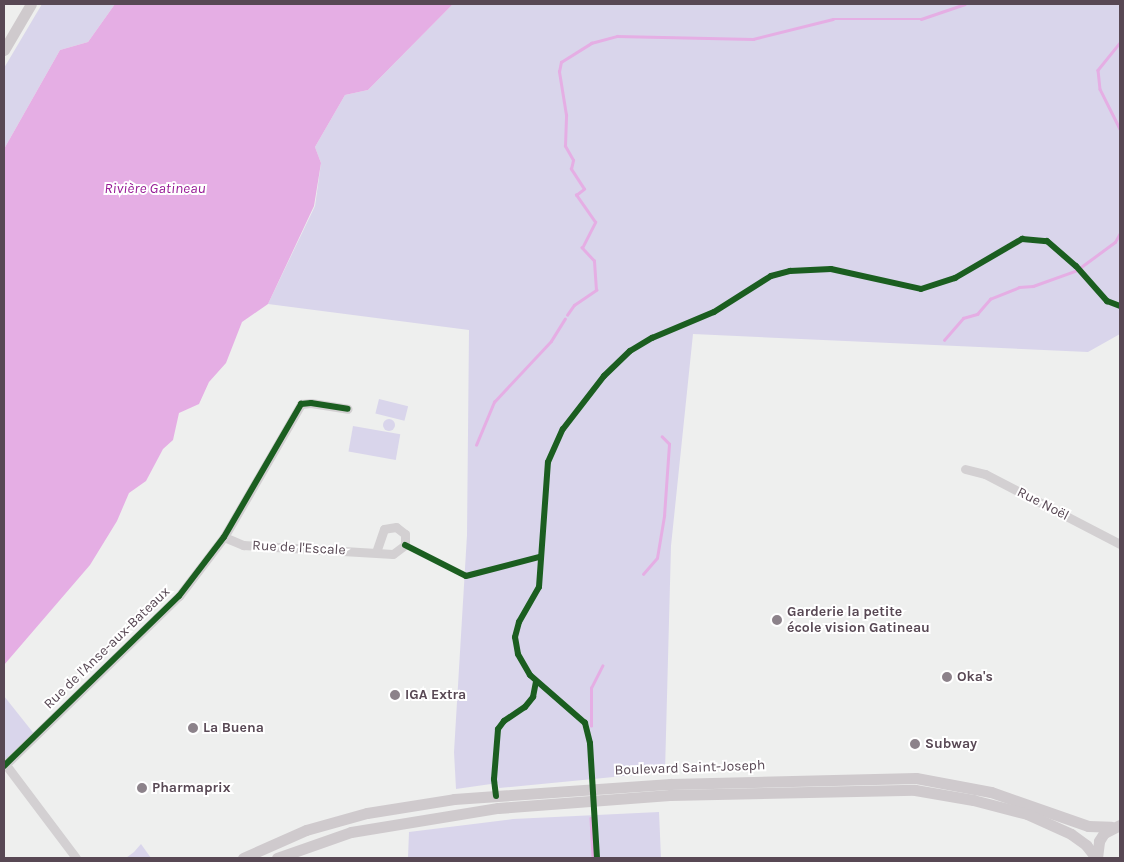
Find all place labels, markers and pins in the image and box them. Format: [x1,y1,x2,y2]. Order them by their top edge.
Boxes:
place label: Garderie la petite école vision Gatineau [787,604,930,636]
marker: Garderie la petite école vision Gatineau [771,614,783,626]
place label: Oka's [957,669,993,685]
marker: Oka's [941,671,953,683]
place label: IGA Extra [405,687,466,703]
marker: IGA Extra [389,689,401,701]
place label: La Buena [203,720,264,736]
marker: La Buena [187,722,199,734]
place label: Subway [925,736,977,752]
marker: Subway [909,738,921,750]
place label: Pharmaprix [152,780,230,796]
marker: Pharmaprix [136,782,148,794]

